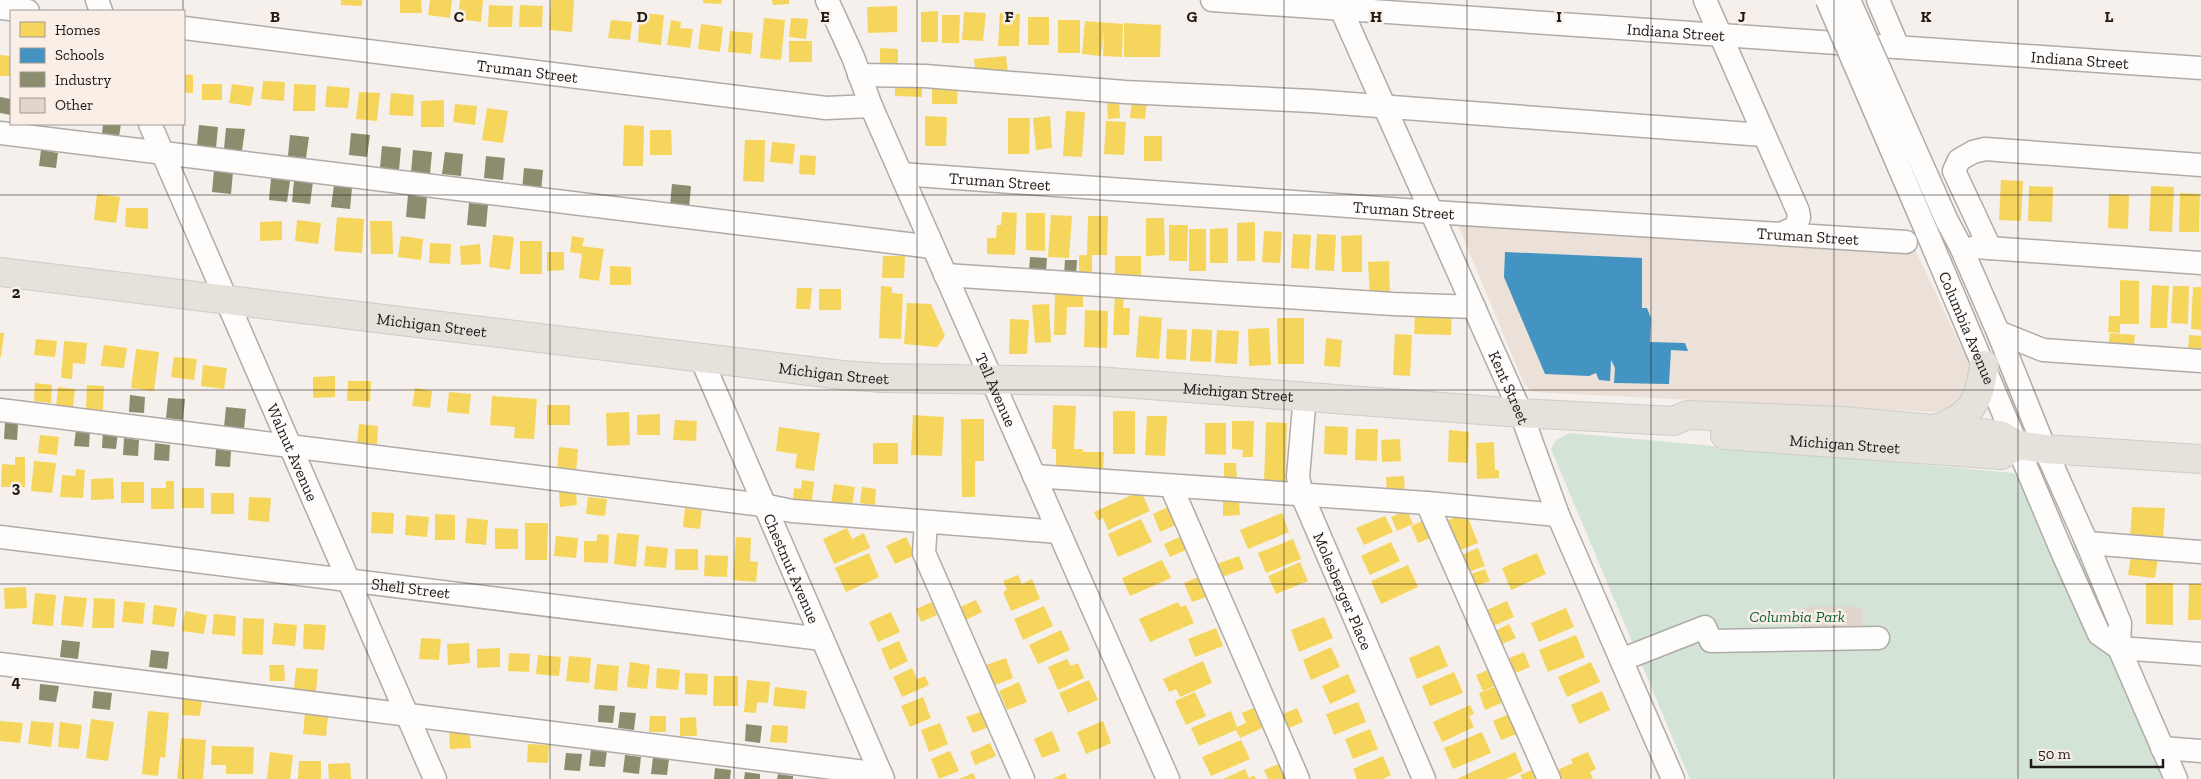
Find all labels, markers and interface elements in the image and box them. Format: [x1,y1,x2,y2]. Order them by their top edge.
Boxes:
text: B [270,7,280,26]
text: C [454,7,464,26]
text: D [636,7,648,26]
text: E [820,7,830,26]
text: F [1004,7,1014,26]
text: G [1187,7,1198,26]
text: H [1370,7,1382,26]
text: I [1556,7,1562,26]
text: J [1738,7,1746,26]
text: K [1921,7,1932,26]
text: L [2105,7,2114,26]
legend [10,10,185,125]
street label: Indiana Street [1626,19,1726,45]
text: Homes [55,21,100,39]
text: Schools [55,46,104,64]
street label: Indiana Street [2030,47,2130,73]
street label: Truman Street [476,55,579,87]
text: Industry [55,71,112,89]
text: Other [55,96,93,114]
street label: Truman Street [948,168,1051,194]
street label: Truman Street [1352,197,1455,223]
street label: Truman Street [1756,223,1859,248]
street label: Columbia Avenue [1935,269,1999,387]
text: 2 [12,283,21,302]
street label: Michigan Street [376,309,488,341]
street label: Kent Street [1485,348,1534,427]
street label: Tell Avenue [972,350,1021,430]
street label: Michigan Street [778,358,889,388]
street label: Michigan Street [1182,378,1294,405]
street label: Walnut Avenue [263,401,322,504]
street label: Michigan Street [1789,430,1901,457]
text: 3 [12,478,21,497]
street label: Chestnut Avenue [760,510,824,626]
street label: Molesberger Place [1310,529,1377,652]
street label: Shell Street [370,574,451,602]
park label: Columbia Park [1749,607,1845,626]
text: 4 [11,672,21,691]
scale bar [2031,736,2164,768]
text: 50 m [2038,745,2071,763]

